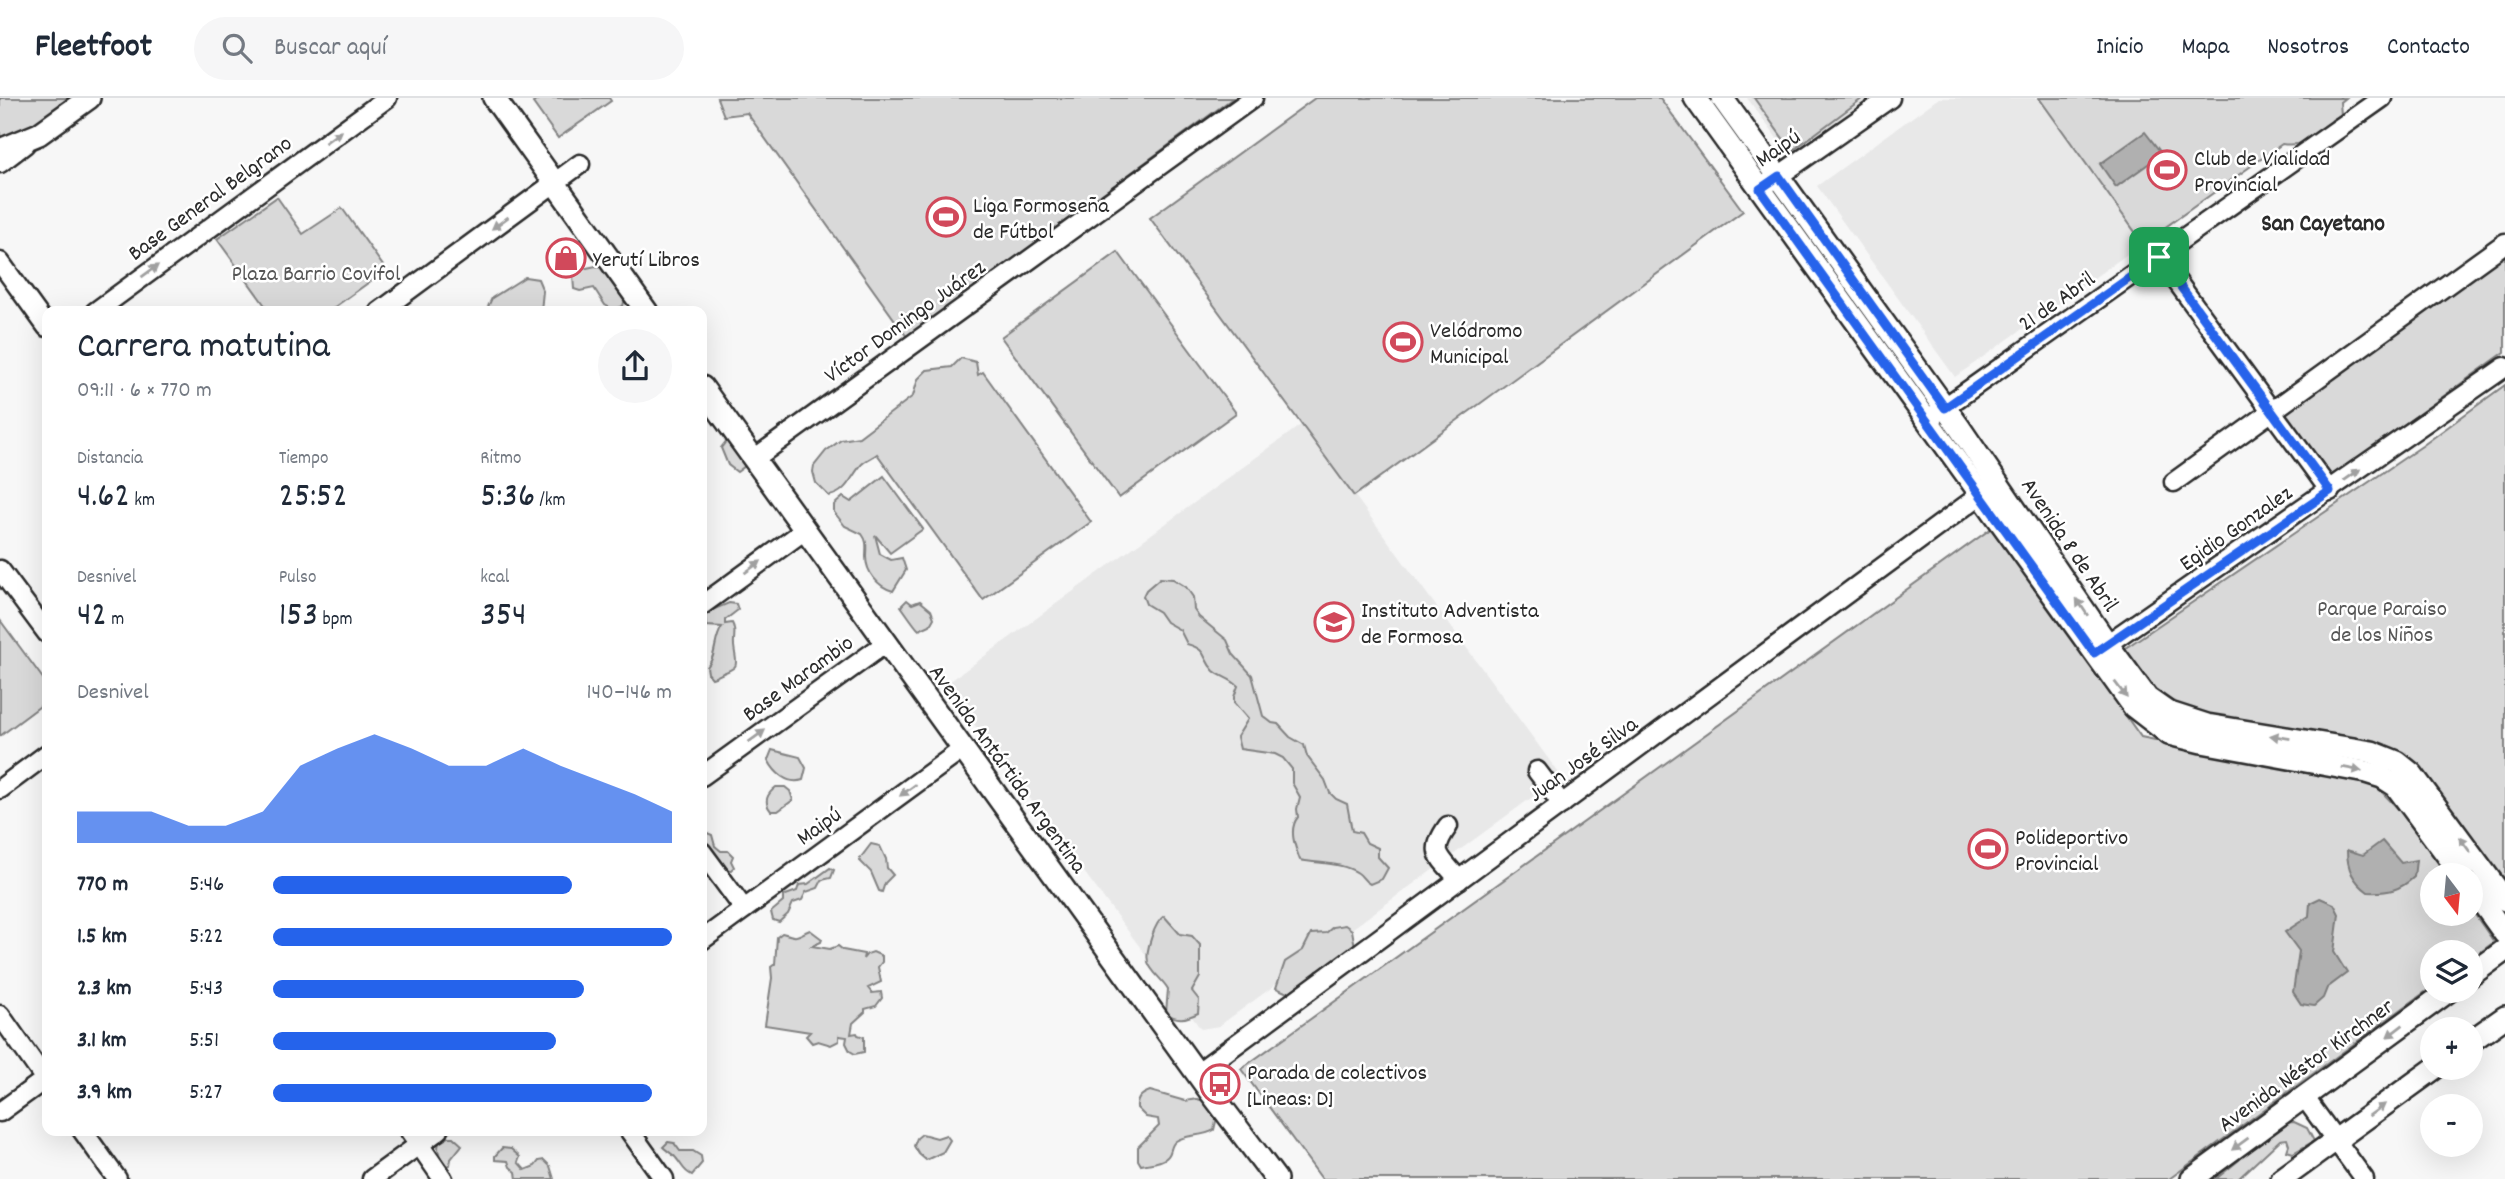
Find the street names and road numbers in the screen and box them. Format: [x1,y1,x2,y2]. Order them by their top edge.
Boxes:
street label: Maipú [1749,122,1809,177]
street label: Base General Belgrano [122,129,300,271]
street label: Víctor Domingo Juárez [818,253,994,393]
street label: 21 de Abril [2013,264,2104,341]
street label: Avenida 8 de Abril [2011,472,2126,620]
street label: Egidio Gonzalez [2174,478,2301,581]
street label: Base Marambio [737,628,862,732]
street label: Avenida Antártida Argentina [919,659,1094,882]
street label: Juan José Silva [1522,709,1647,812]
street label: Maipú [791,800,850,856]
street label: Avenida Néstor Kirchner [2212,992,2402,1142]

